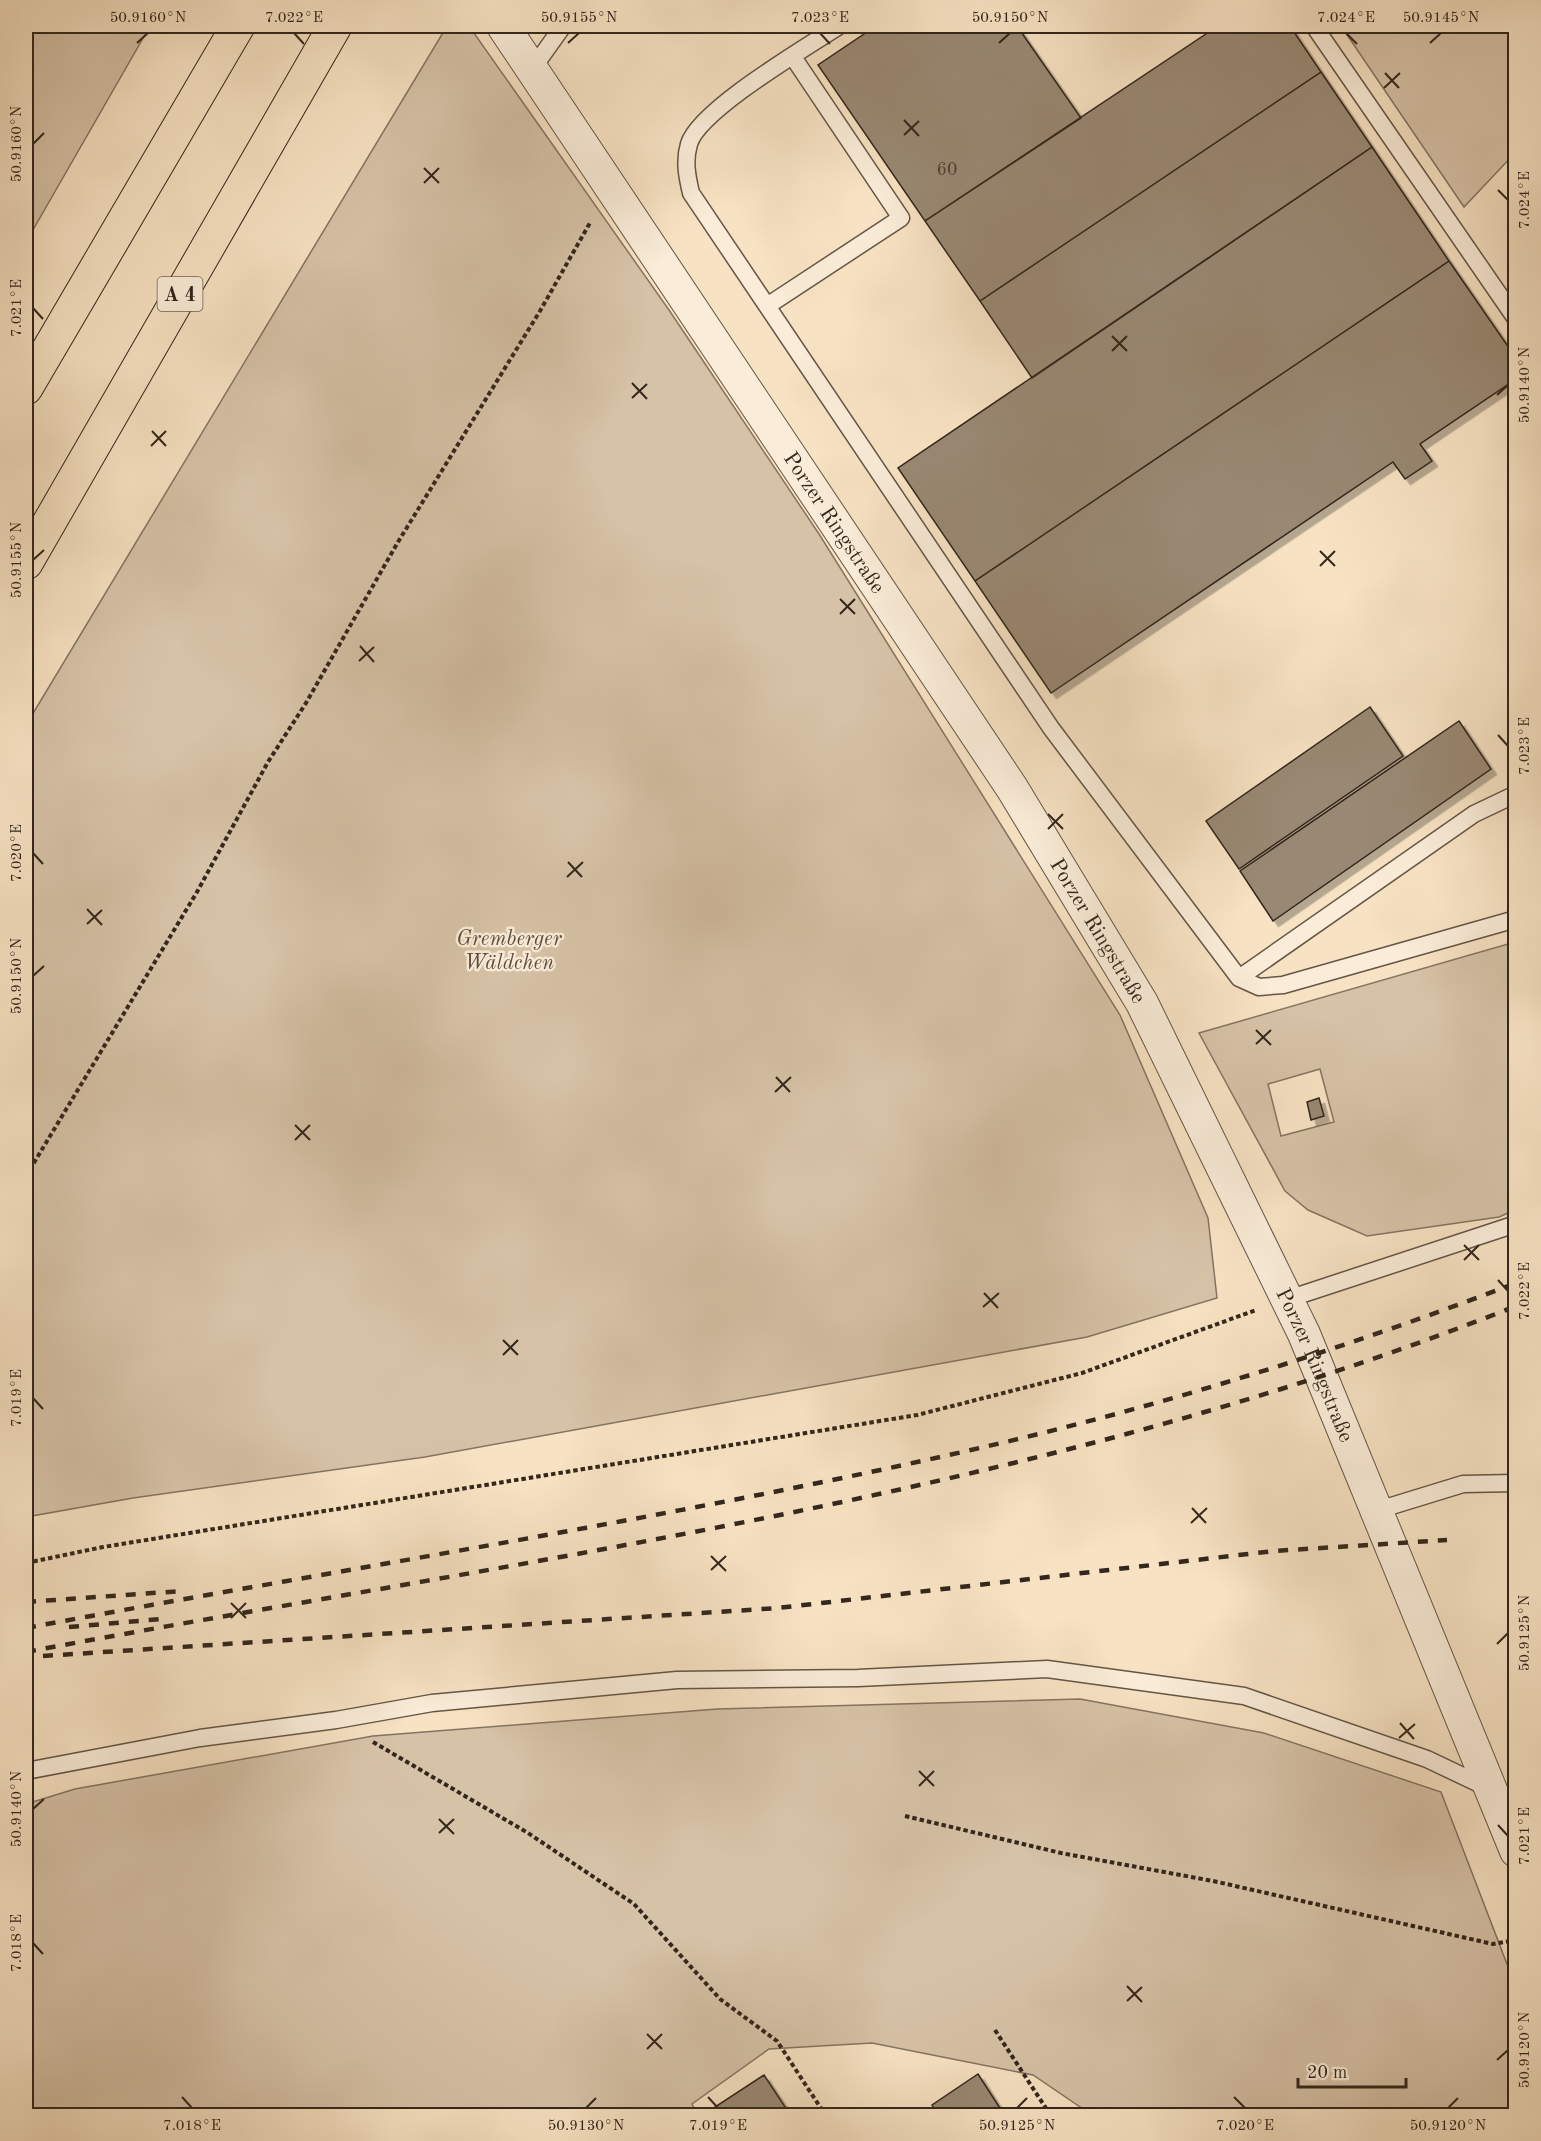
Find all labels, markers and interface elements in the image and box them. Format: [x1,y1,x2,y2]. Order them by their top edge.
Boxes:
text: 50.9160°N [110,11,187,26]
text: 7.022°E [265,11,323,26]
text: 50.9155°N [541,11,618,26]
text: 7.023°E [791,11,849,26]
text: 50.9150°N [972,11,1049,26]
text: 7.024°E [1317,11,1375,26]
text: 50.9145°N [1403,11,1480,26]
text: 50.9160°N [10,105,25,182]
house number: 60 [937,161,957,179]
text: 7.024°E [1518,171,1533,229]
road number: A 4 [158,277,202,311]
text: 7.021°E [10,279,25,337]
text: 50.9140°N [1518,346,1533,423]
street label: Porzer Ringstraße [779,449,888,598]
text: 50.9155°N [10,521,25,598]
text: 7.023°E [1518,717,1533,775]
text: 7.020°E [10,824,25,882]
street label: Porzer Ringstraße [1045,855,1149,1008]
park label: Gremberger Wäldchen [456,929,563,974]
text: 50.9150°N [10,937,25,1014]
text: 7.022°E [1518,1262,1533,1320]
street label: Porzer Ringstraße [1271,1285,1356,1445]
text: 7.019°E [10,1369,25,1427]
text: 50.9125°N [1518,1594,1533,1671]
text: 50.9140°N [10,1770,25,1847]
text: 7.021°E [1518,1807,1533,1865]
text: 7.018°E [10,1914,25,1972]
text: 50.9120°N [1518,2011,1533,2088]
scale bar [1298,2051,1406,2089]
text: 20 m [1307,2064,1347,2082]
text: 7.018°E [163,2119,221,2134]
text: 50.9130°N [548,2119,625,2134]
text: 7.019°E [689,2119,747,2134]
text: 50.9125°N [979,2119,1056,2134]
text: 7.020°E [1216,2119,1274,2134]
text: 50.9120°N [1410,2119,1487,2134]

